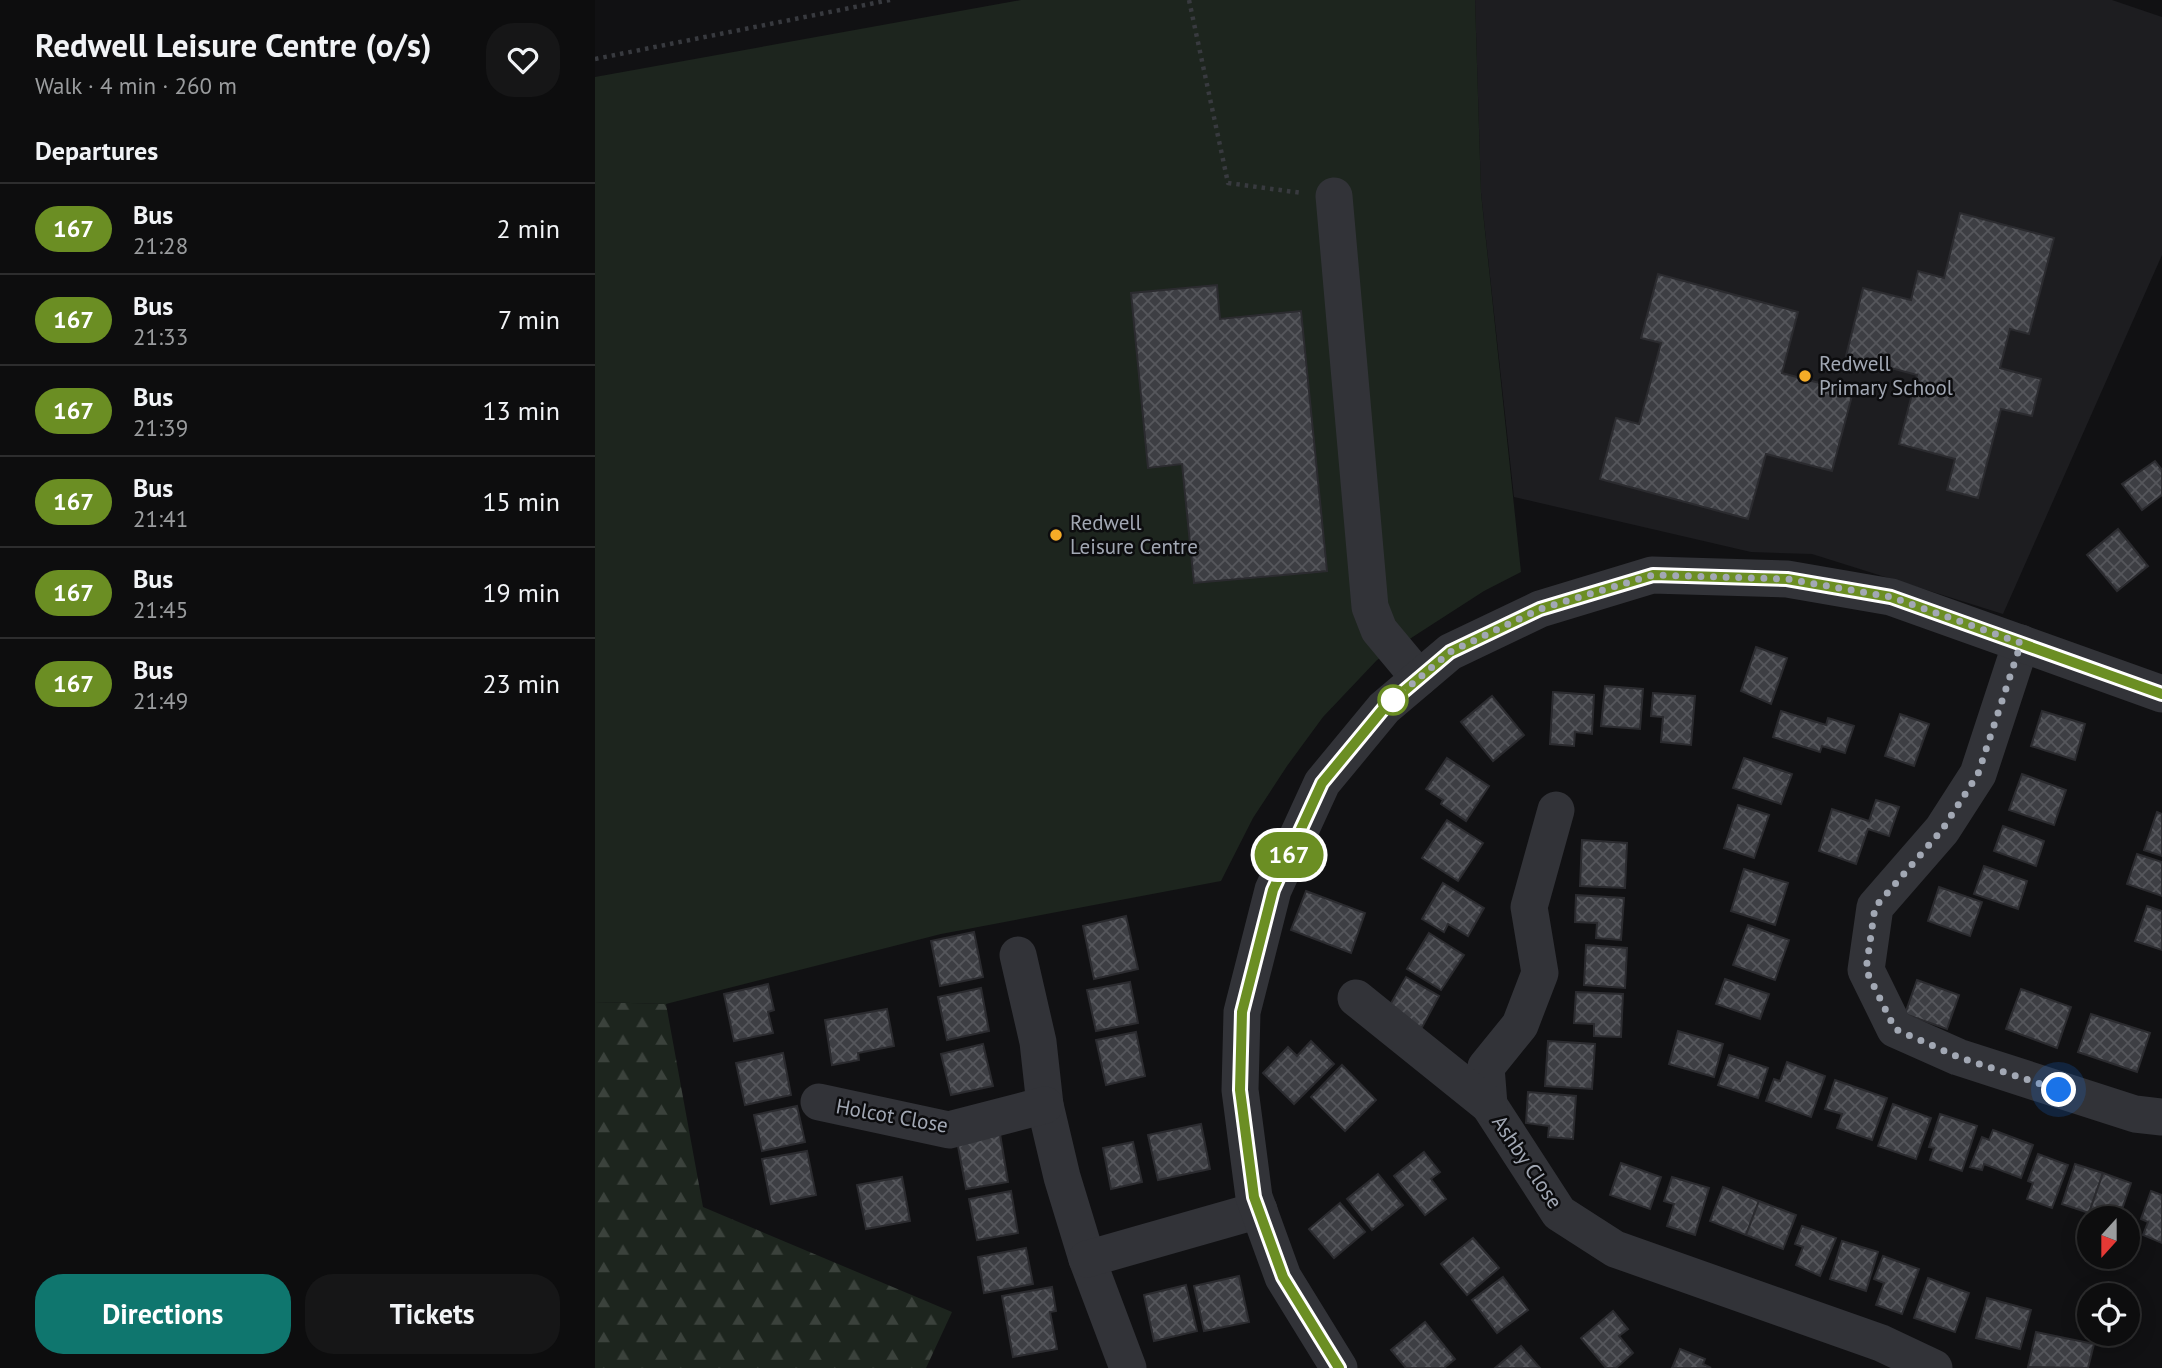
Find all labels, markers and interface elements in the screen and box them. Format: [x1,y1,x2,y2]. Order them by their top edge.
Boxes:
text: Redwell Leisure Centre (o/s) [35,23,432,66]
button: heart [486,23,560,97]
text: Walk · 4 min · 260 m [35,71,237,100]
text: Departures [35,134,158,167]
text: Bus [133,198,173,231]
text: 2 min [497,212,560,245]
text: 167 [53,213,94,244]
text: 21:28 [133,231,188,260]
text: Bus [133,289,173,322]
text: 7 min [498,303,560,336]
text: 167 [53,304,94,335]
text: 21:33 [133,322,188,351]
place label: Redwell Primary School [1819,350,1953,401]
marker: Redwell Primary School [1797,368,1813,384]
text: Bus [133,380,173,413]
text: 13 min [482,394,560,427]
text: 167 [53,395,94,426]
text: 21:39 [133,413,188,442]
text: Bus [133,471,173,504]
text: 15 min [482,485,560,518]
text: 167 [53,486,94,517]
text: 21:41 [133,504,188,533]
place label: Redwell Leisure Centre [1070,509,1198,560]
marker: Redwell Leisure Centre [1048,527,1064,543]
text: Bus [133,562,173,595]
text: 19 min [482,576,560,609]
text: 167 [53,577,94,608]
text: 21:45 [133,595,188,624]
text: Bus [133,653,173,686]
text: 23 min [482,667,560,700]
text: 167 [53,668,94,699]
unlabelled marker [1378,685,1408,715]
text: 21:49 [133,686,188,715]
line badge: 167 [1249,832,1329,878]
text: 167 [1269,839,1309,870]
your location [2041,1072,2076,1107]
street label: Holcot Close [834,1092,950,1139]
street label: Ashby Close [1486,1110,1569,1214]
north arrow [2077,1206,2140,1269]
map controls [2077,1206,2140,1346]
button: Directions [35,1274,291,1354]
button: Tickets [305,1274,560,1354]
button: locate [2077,1283,2140,1346]

